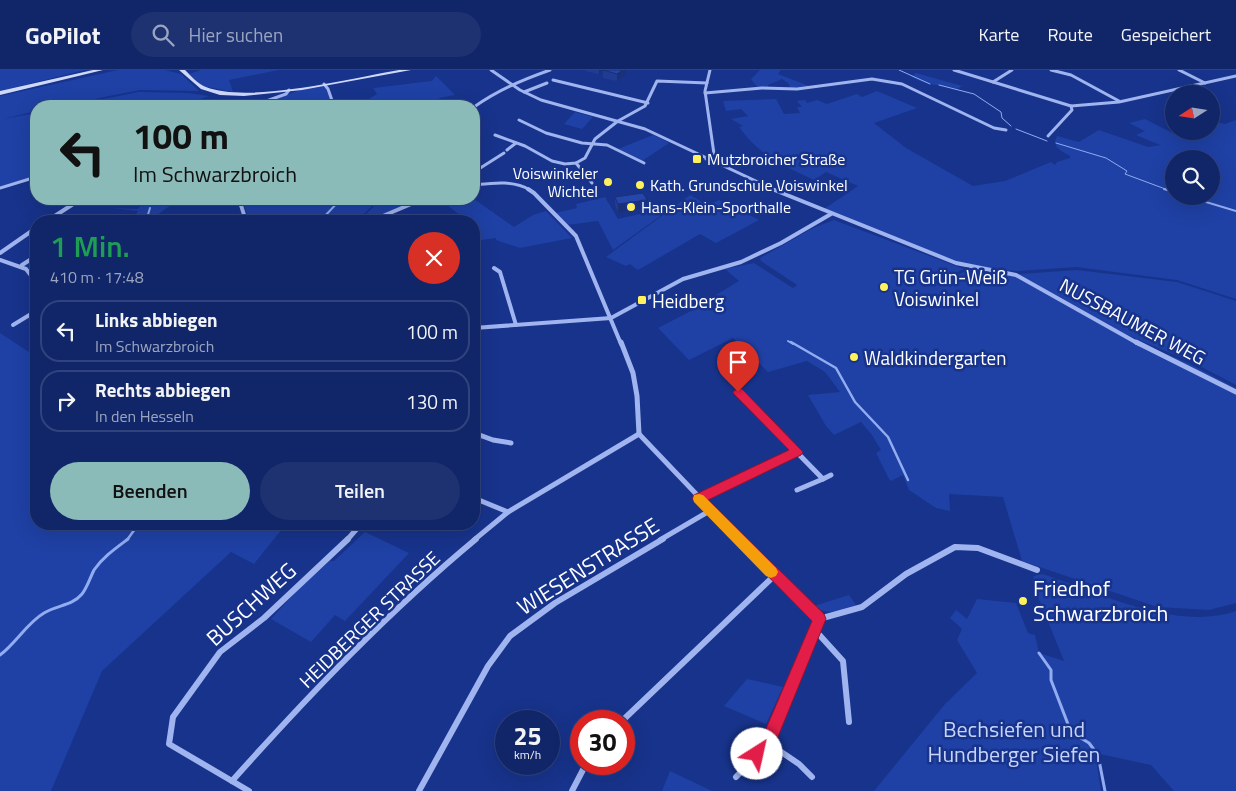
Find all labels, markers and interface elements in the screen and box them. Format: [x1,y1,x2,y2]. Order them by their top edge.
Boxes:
search box [131,12,481,57]
text: GoPilot [25,17,101,53]
text: Hier suchen [189,20,283,49]
icon: search [149,21,177,49]
text: Karte [978,21,1019,48]
text: Route [1047,21,1093,48]
text: Gespeichert [1121,21,1211,48]
north arrow [1165,85,1220,140]
map controls [1165,85,1220,205]
text: 100 m [133,109,229,163]
icon: left [50,120,115,185]
place label: Mutzbroicher Straße [707,147,845,171]
button: search [1165,150,1220,205]
marker: Mutzbroicher Straße [691,153,703,165]
text: Im Schwarzbroich [133,157,297,191]
place label: Voiswinkeler Wichtel [513,161,598,203]
place label: Kath. Grundschule Voiswinkel [650,173,848,197]
marker: Voiswinkeler Wichtel [602,176,614,188]
marker: Kath. Grundschule Voiswinkel [634,179,646,191]
place label: Hans-Klein-Sporthalle [641,195,791,219]
marker: Hans-Klein-Sporthalle [625,201,637,213]
text: 1 Min. [50,223,130,269]
button: close [408,232,460,284]
place label: TG Grün-Weiß Voiswinkel [894,262,1007,313]
text: 410 m · 17:48 [50,265,144,289]
street label: NUSSBAUMER WEG [1055,270,1211,372]
marker: TG Grün-Weiß Voiswinkel [878,281,890,293]
place label: Heidberg [652,286,725,315]
marker: Heidberg [636,294,648,306]
text: Links abbiegen [95,305,218,334]
icon: left [52,317,80,345]
text: 100 m [406,317,458,346]
text: Im Schwarzbroich [95,334,214,358]
pin [717,341,759,392]
place label: Waldkindergarten [864,343,1006,372]
icon: arrive [724,348,752,376]
marker: Waldkindergarten [848,351,860,363]
text: Rechts abbiegen [95,375,231,404]
icon: right [52,387,80,415]
text: 130 m [406,387,458,416]
text: In den Hesseln [95,404,194,428]
button: Beenden [50,462,250,520]
button: Teilen [260,462,460,520]
street label: WIESENSTRASSE [510,509,666,623]
street label: HEIDBERGER STRASSE [292,544,446,694]
street label: BUSCHWEG [198,554,304,654]
place label: Friedhof Schwarzbroich [1033,571,1168,630]
marker: Friedhof Schwarzbroich [1017,595,1029,607]
speed limit sign: 30 [570,710,635,775]
park label: Bechsiefen und Hundberger Siefen [928,712,1100,771]
text: 25 [513,717,542,755]
position arrow [730,727,782,779]
text: km/h [514,745,541,764]

